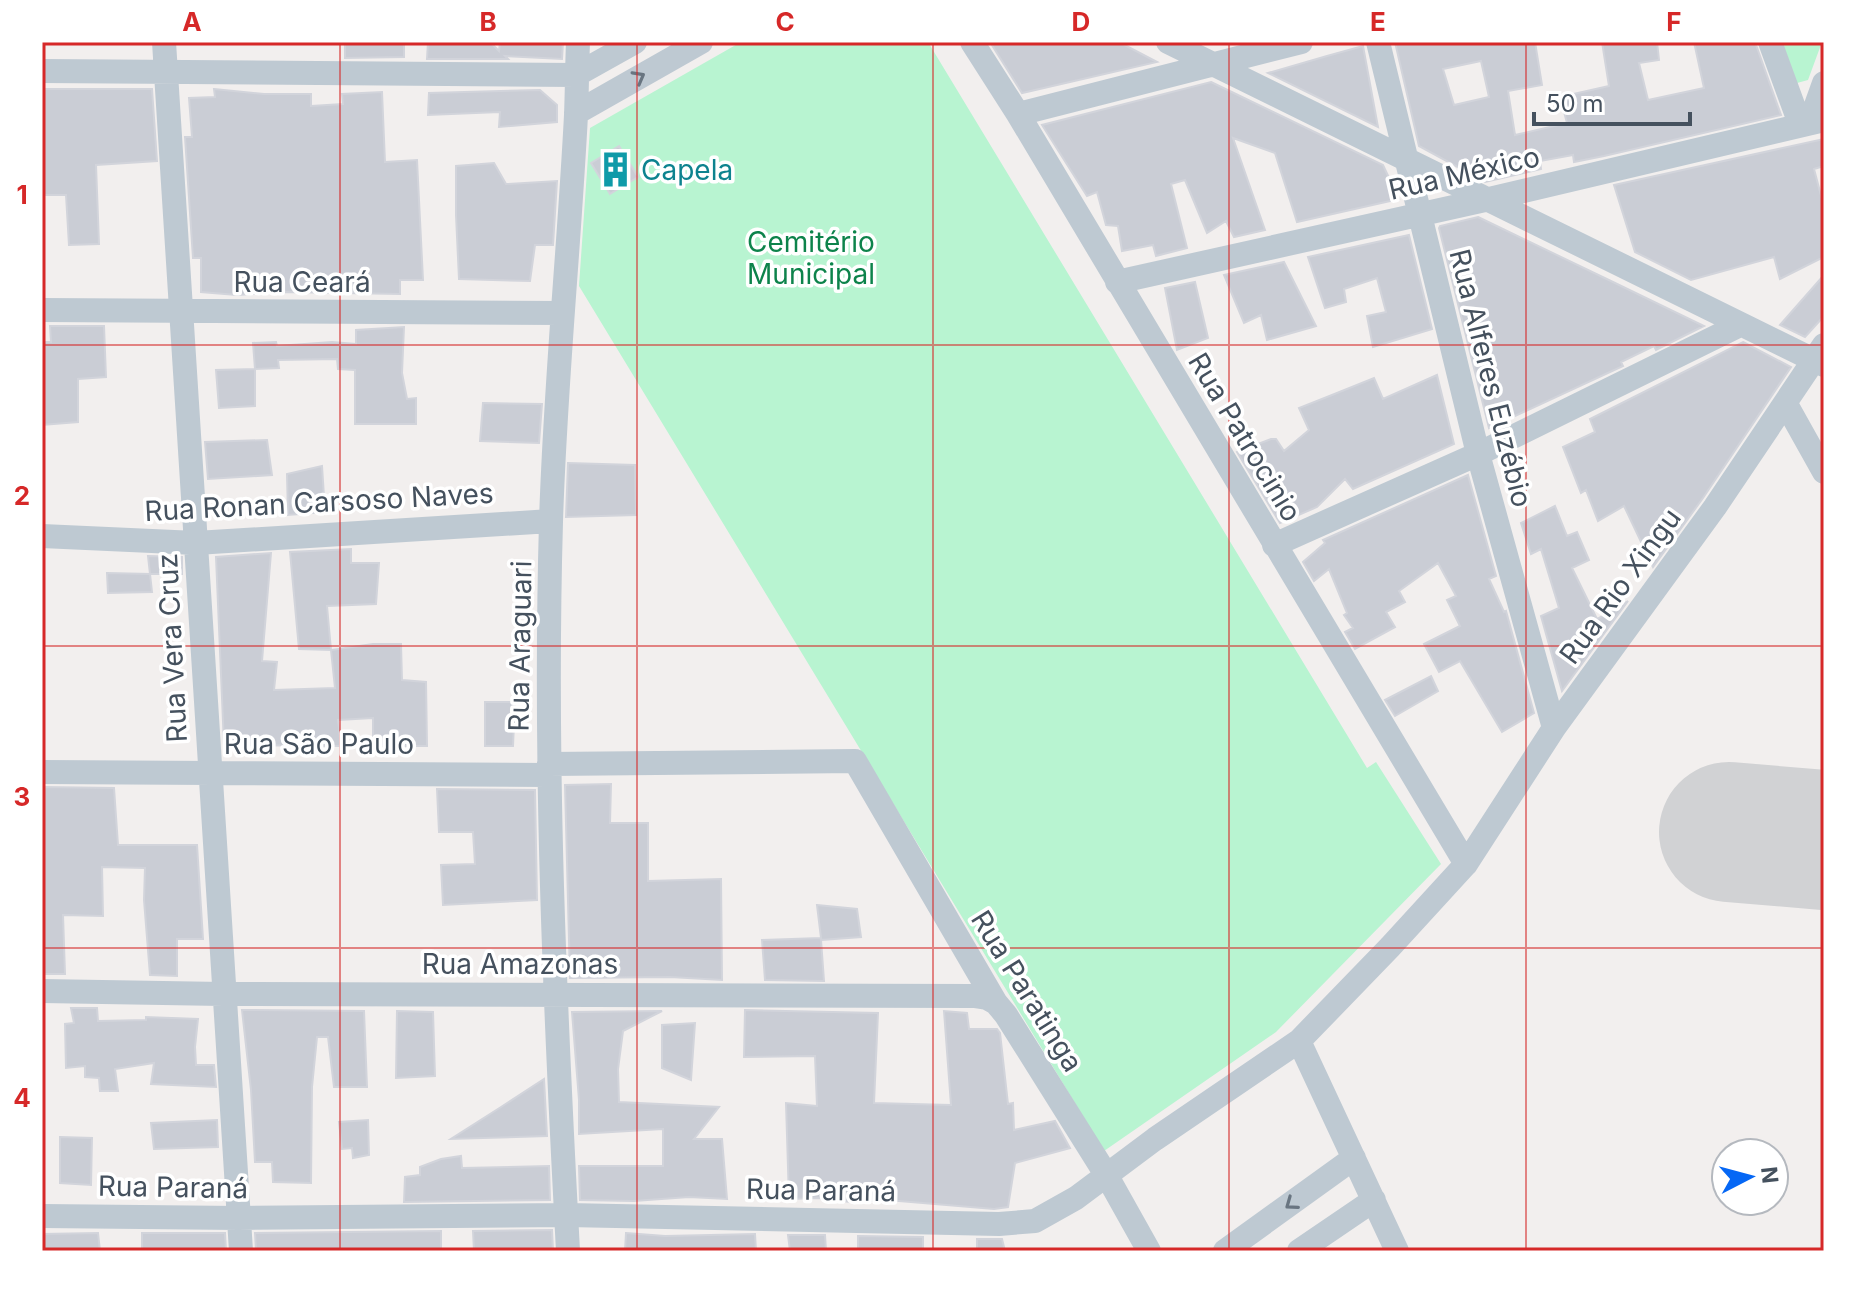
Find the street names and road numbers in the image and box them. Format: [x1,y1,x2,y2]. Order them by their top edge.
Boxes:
street label: Rua México [1385,139,1543,207]
street label: Rua Alferes Euzébio [1442,245,1540,511]
street label: Rua Ceará [233,265,371,299]
street label: Rua Patrocinio [1181,347,1309,527]
street label: Rua Ronan Carsoso Naves [144,476,494,528]
street label: Rua Rio Xingu [1552,502,1688,670]
street label: Rua Vera Cruz [150,552,194,744]
street label: Rua Araguari [502,560,538,732]
street label: Rua São Paulo [224,727,414,761]
street label: Rua Paratinga [964,904,1090,1078]
street label: Rua Amazonas [422,947,618,981]
street label: Rua Paraná [98,1169,248,1205]
street label: Rua Paraná [746,1172,896,1208]

